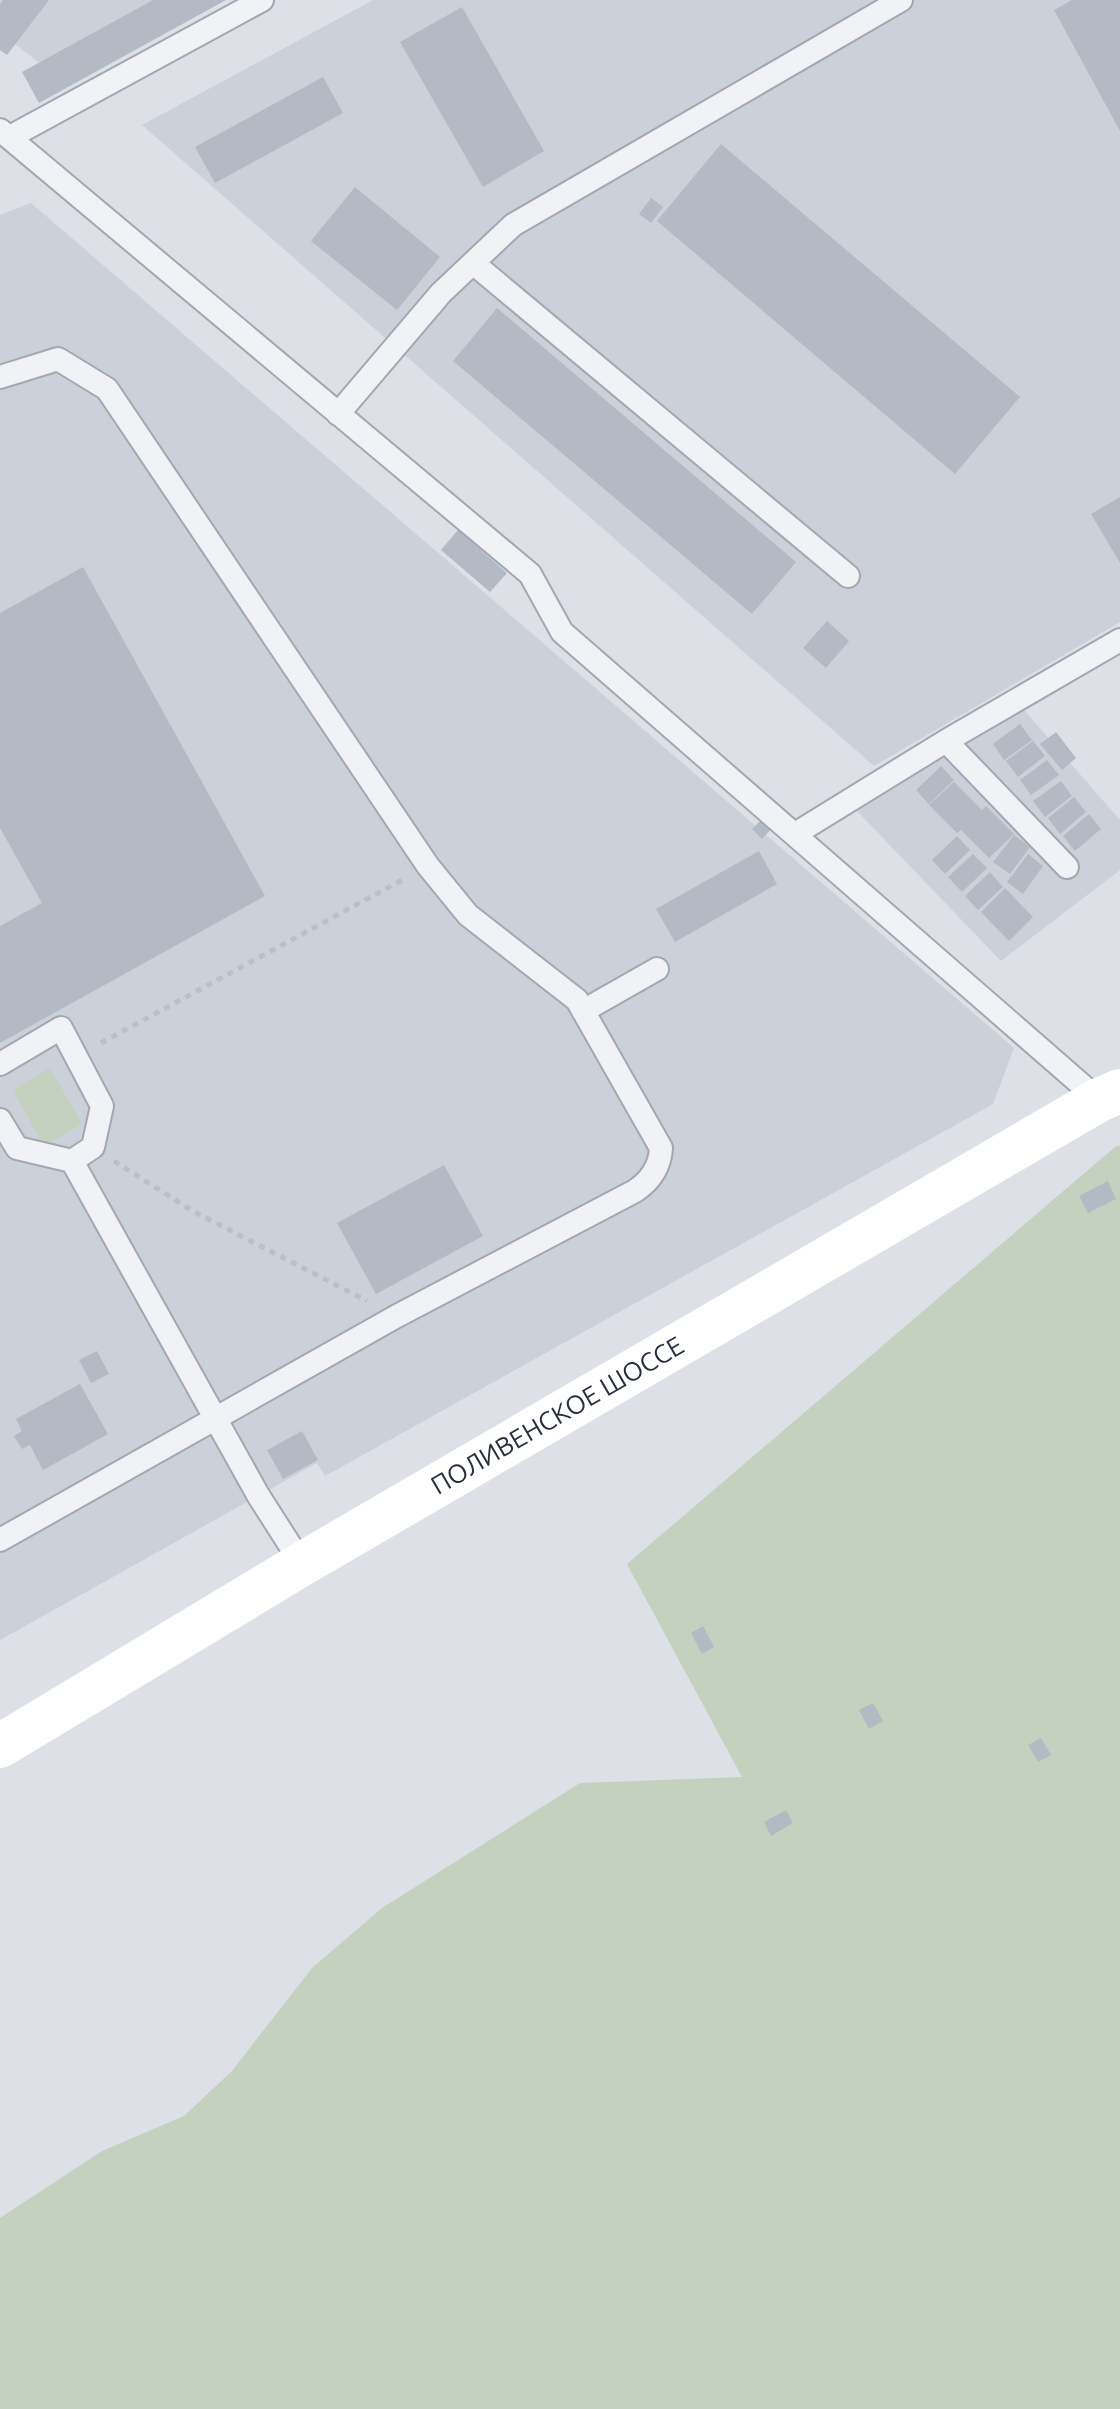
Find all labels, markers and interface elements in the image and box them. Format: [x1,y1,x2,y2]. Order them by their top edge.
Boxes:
street label: ПОЛИВЕНСКОЕ ШОССЕ [426,1330,688,1500]

